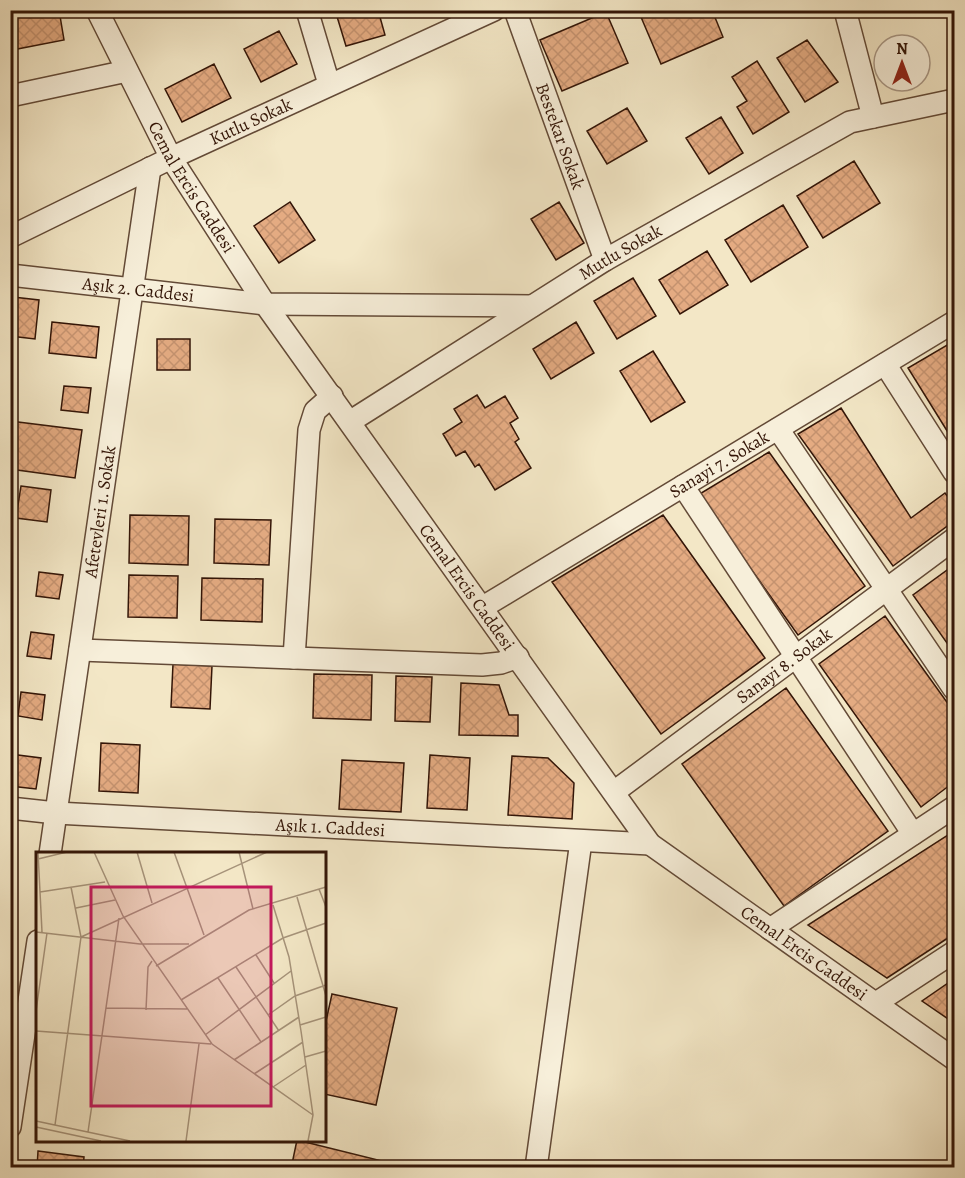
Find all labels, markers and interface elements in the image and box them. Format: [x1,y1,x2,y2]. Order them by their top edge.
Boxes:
north arrow [872,33,932,93]
text: N [896,38,908,60]
street label: Bestekar Sokak [530,80,591,193]
street label: Kutlu Sokak [205,92,296,151]
street label: Cemal Ercis Caddesi [143,117,241,257]
street label: Mutlu Sokak [574,218,666,286]
street label: Aşık 2. Caddesi [80,271,195,308]
street label: Sanayi 7. Sokak [665,425,774,504]
street label: Afetevleri 1. Sokak [78,444,121,580]
street label: Cemal Ercis Caddesi [414,519,520,655]
street label: Sanayi 8. Sokak [731,622,837,709]
street label: Aşık 1. Caddesi [274,812,386,842]
inset map [36,852,326,1142]
street label: Cemal Ercis Caddesi [736,900,872,1006]

